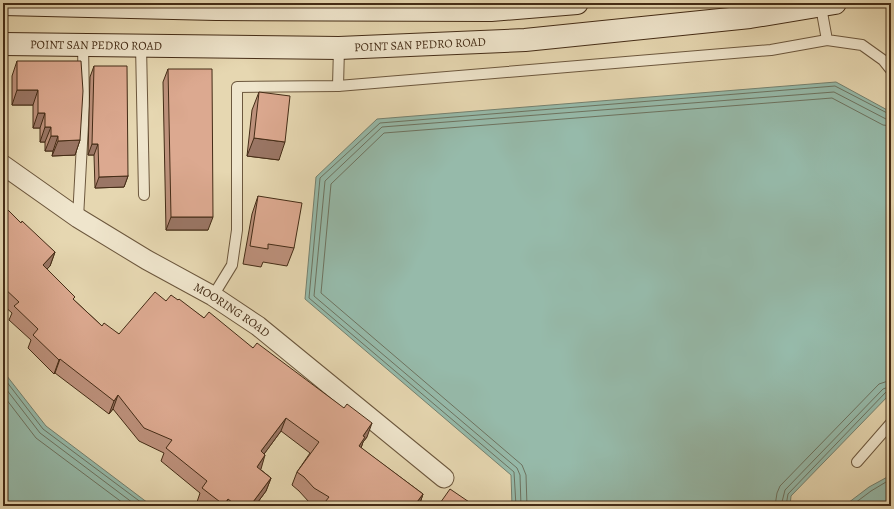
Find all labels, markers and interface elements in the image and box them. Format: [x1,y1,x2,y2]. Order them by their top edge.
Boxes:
street label: POINT SAN PEDRO ROAD [354,34,486,55]
street label: POINT SAN PEDRO ROAD [30,36,162,54]
street label: MOORING ROAD [191,279,273,341]

